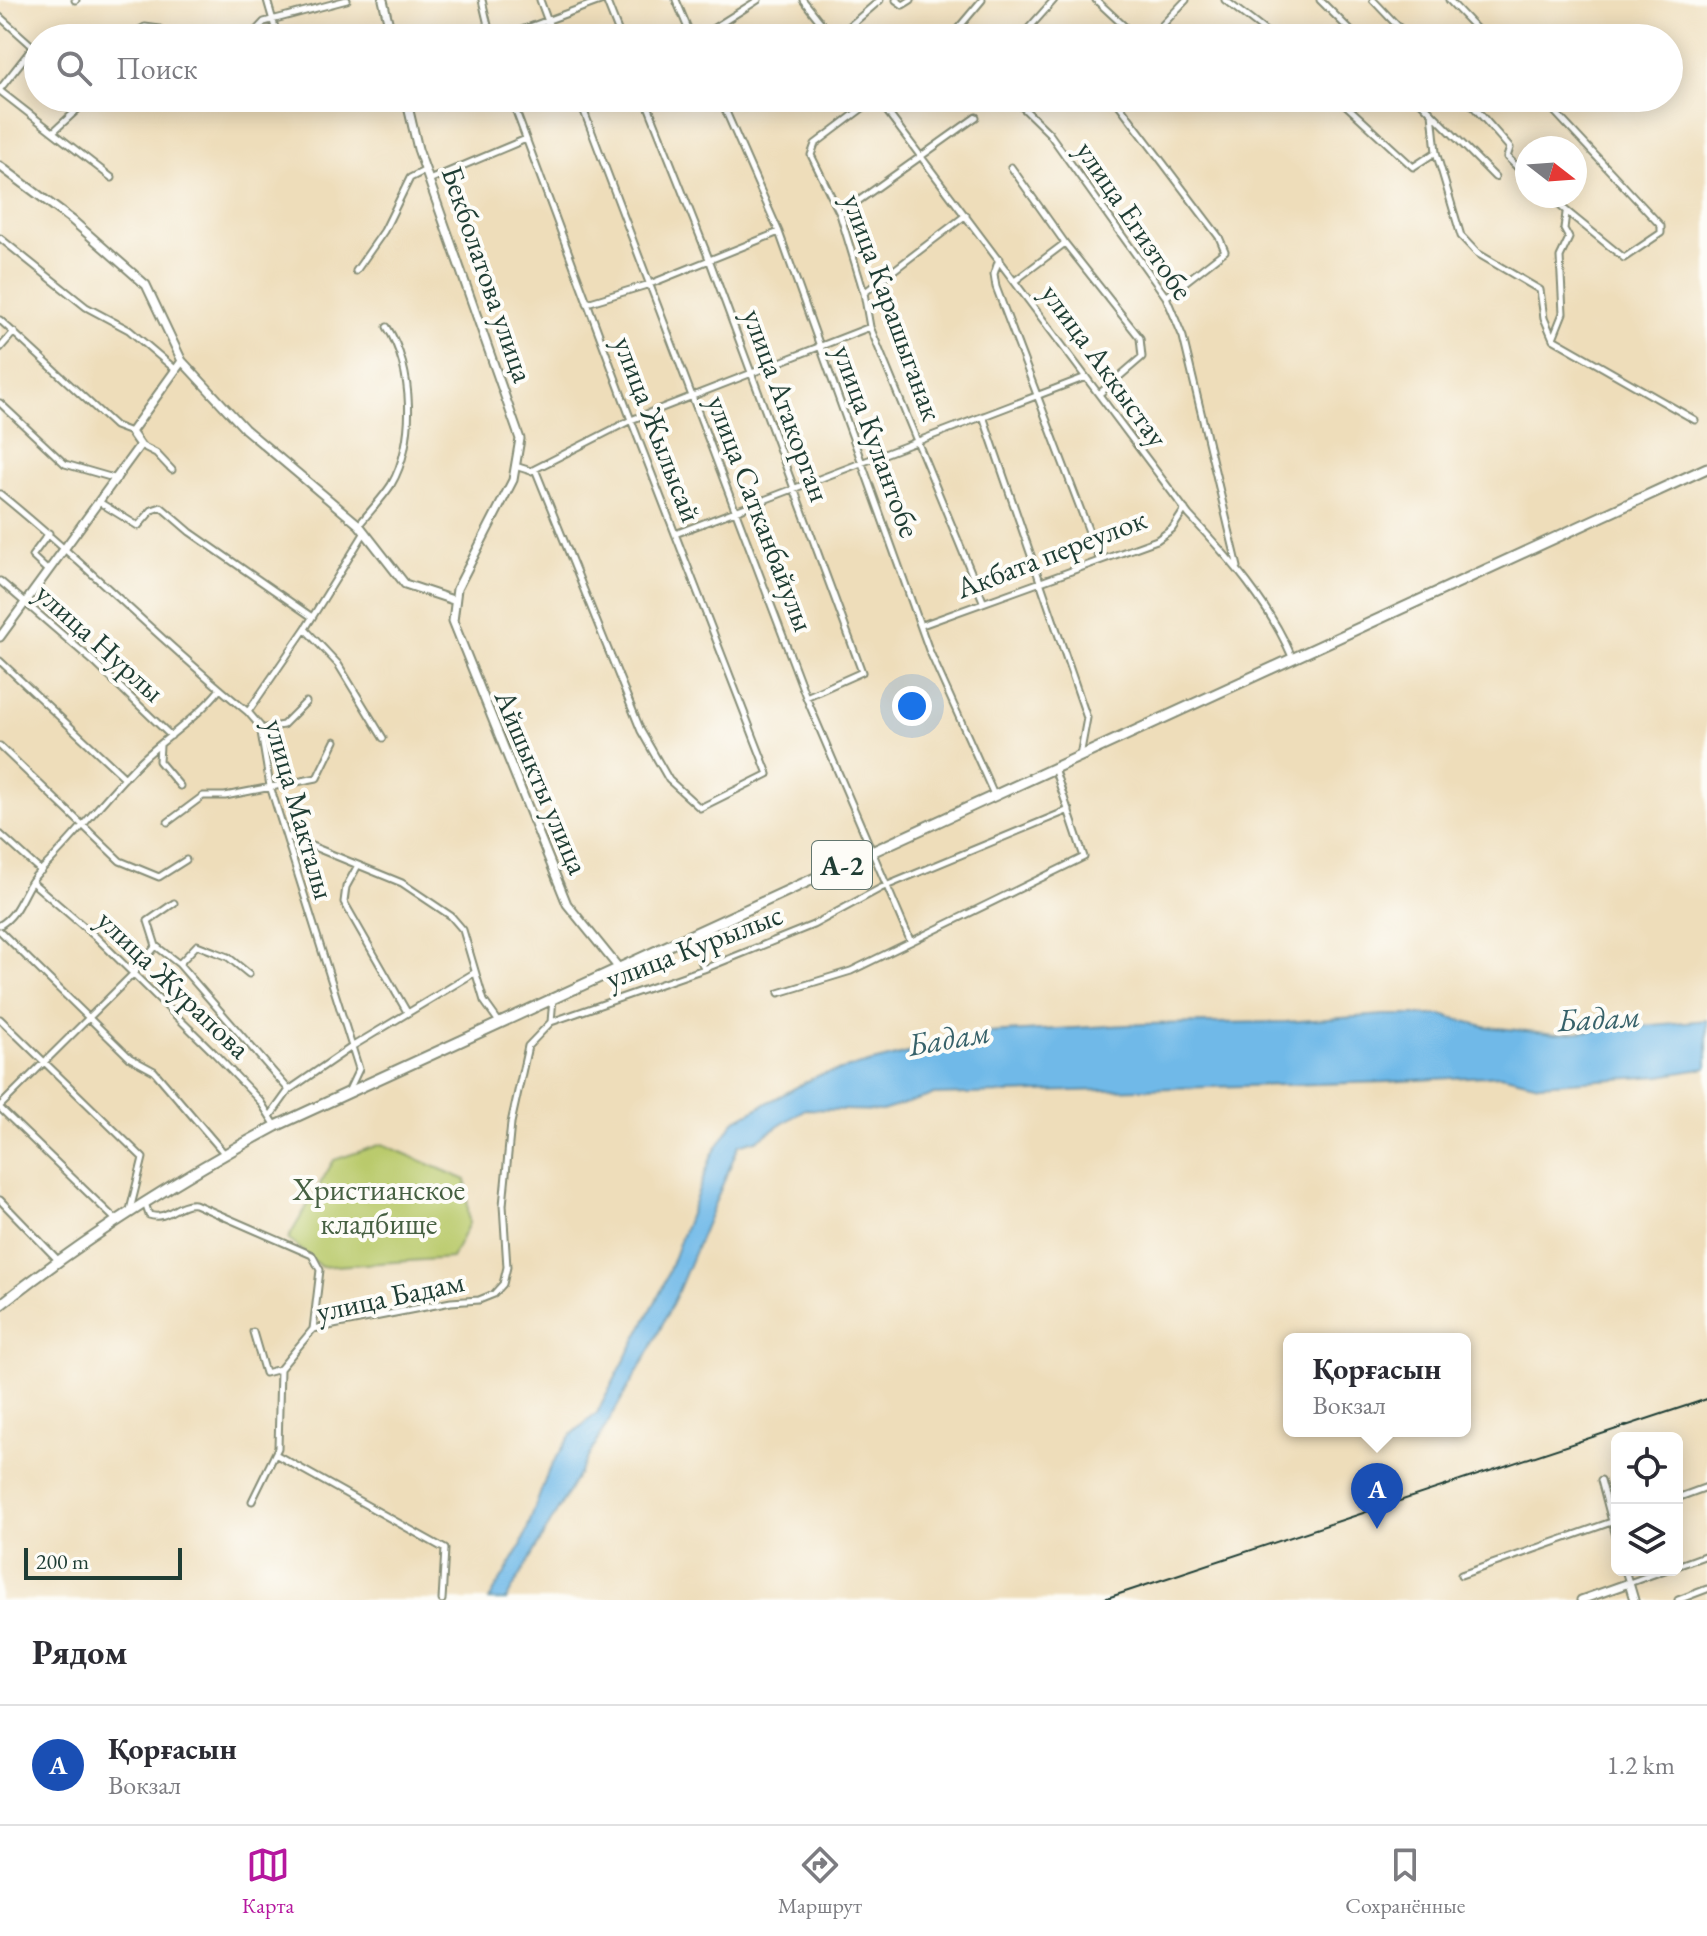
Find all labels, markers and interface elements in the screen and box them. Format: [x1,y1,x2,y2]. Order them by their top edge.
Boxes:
search box [24,24,1683,112]
icon: search [52,46,96,90]
text: Поиск [116,49,198,88]
street label: улица Егизтобе [1067,133,1203,307]
north arrow [1515,136,1587,208]
street label: Бекболатова улица [433,161,543,387]
street label: улица Карашыганак [834,188,952,426]
street label: улица Аккыстау [1032,275,1178,455]
street label: улица Атакорган [734,303,840,507]
street label: улица Жылысай [605,330,711,528]
street label: улица Кулантобе [824,339,930,543]
street label: улица Сатканбайулы [698,389,824,637]
street label: Акбата переулок [949,499,1152,608]
street label: улица Нурлы [27,574,173,710]
street label: Айшыкты улица [485,683,598,880]
your location [892,686,932,726]
street label: улица Макталы [256,714,344,904]
road number: A-2 [812,841,872,889]
street label: улица Курылыс [600,894,788,998]
street label: улица Журапова [89,901,259,1067]
water label: Бадам [1555,995,1642,1041]
water label: Бадам [903,1010,994,1066]
park label: Христианское кладбище [292,1170,465,1243]
street label: улица Бадам [313,1261,468,1331]
popup [1283,1333,1471,1437]
text: Қорғасын [1313,1349,1441,1388]
text: Вокзал [1313,1388,1386,1422]
map controls [1611,1432,1683,1576]
button: locate [1611,1432,1683,1504]
pin: A [1351,1463,1403,1529]
button: layers [1611,1504,1683,1576]
scale bar [24,1544,182,1580]
text: 200 m [36,1547,89,1576]
text: Рядом [32,1630,127,1674]
text: Қорғасын [108,1729,237,1768]
text: A [49,1748,67,1782]
text: 1.2 km [1606,1748,1675,1782]
text: Вокзал [108,1768,181,1802]
tab: Карта [242,1843,294,1920]
tab: Маршрут [778,1843,862,1920]
tab: Сохранённые [1345,1843,1465,1920]

